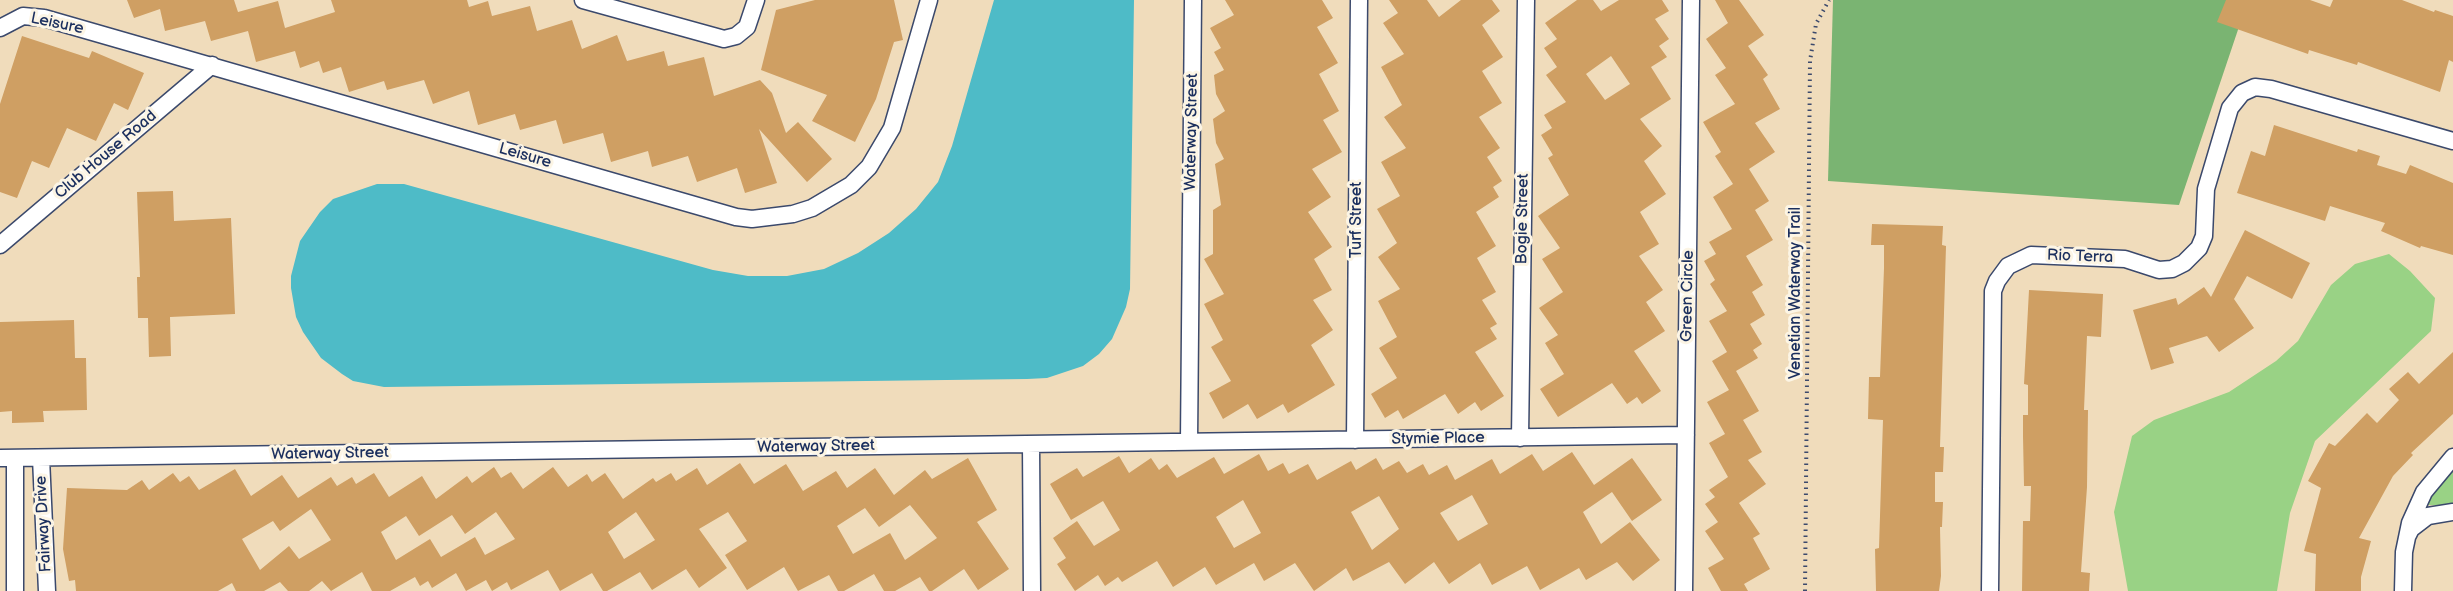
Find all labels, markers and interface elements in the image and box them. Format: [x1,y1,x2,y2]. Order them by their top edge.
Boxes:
street label: Leisure [29,9,85,39]
street label: Waterway Street [1181,73,1203,191]
street label: Club House Road [51,107,161,203]
street label: Leisure [497,139,553,173]
street label: Bogie Street [1513,173,1533,265]
street label: Turf Street [1347,182,1367,258]
street label: Venetian Waterway Trail [1786,207,1806,379]
street label: Rio Terra [2047,246,2113,268]
street label: Green Circle [1678,250,1698,342]
street label: Stymie Place [1391,429,1485,449]
street label: Waterway Street [757,436,875,458]
street label: Waterway Street [271,443,389,465]
street label: Fairway Drive [32,475,56,573]

